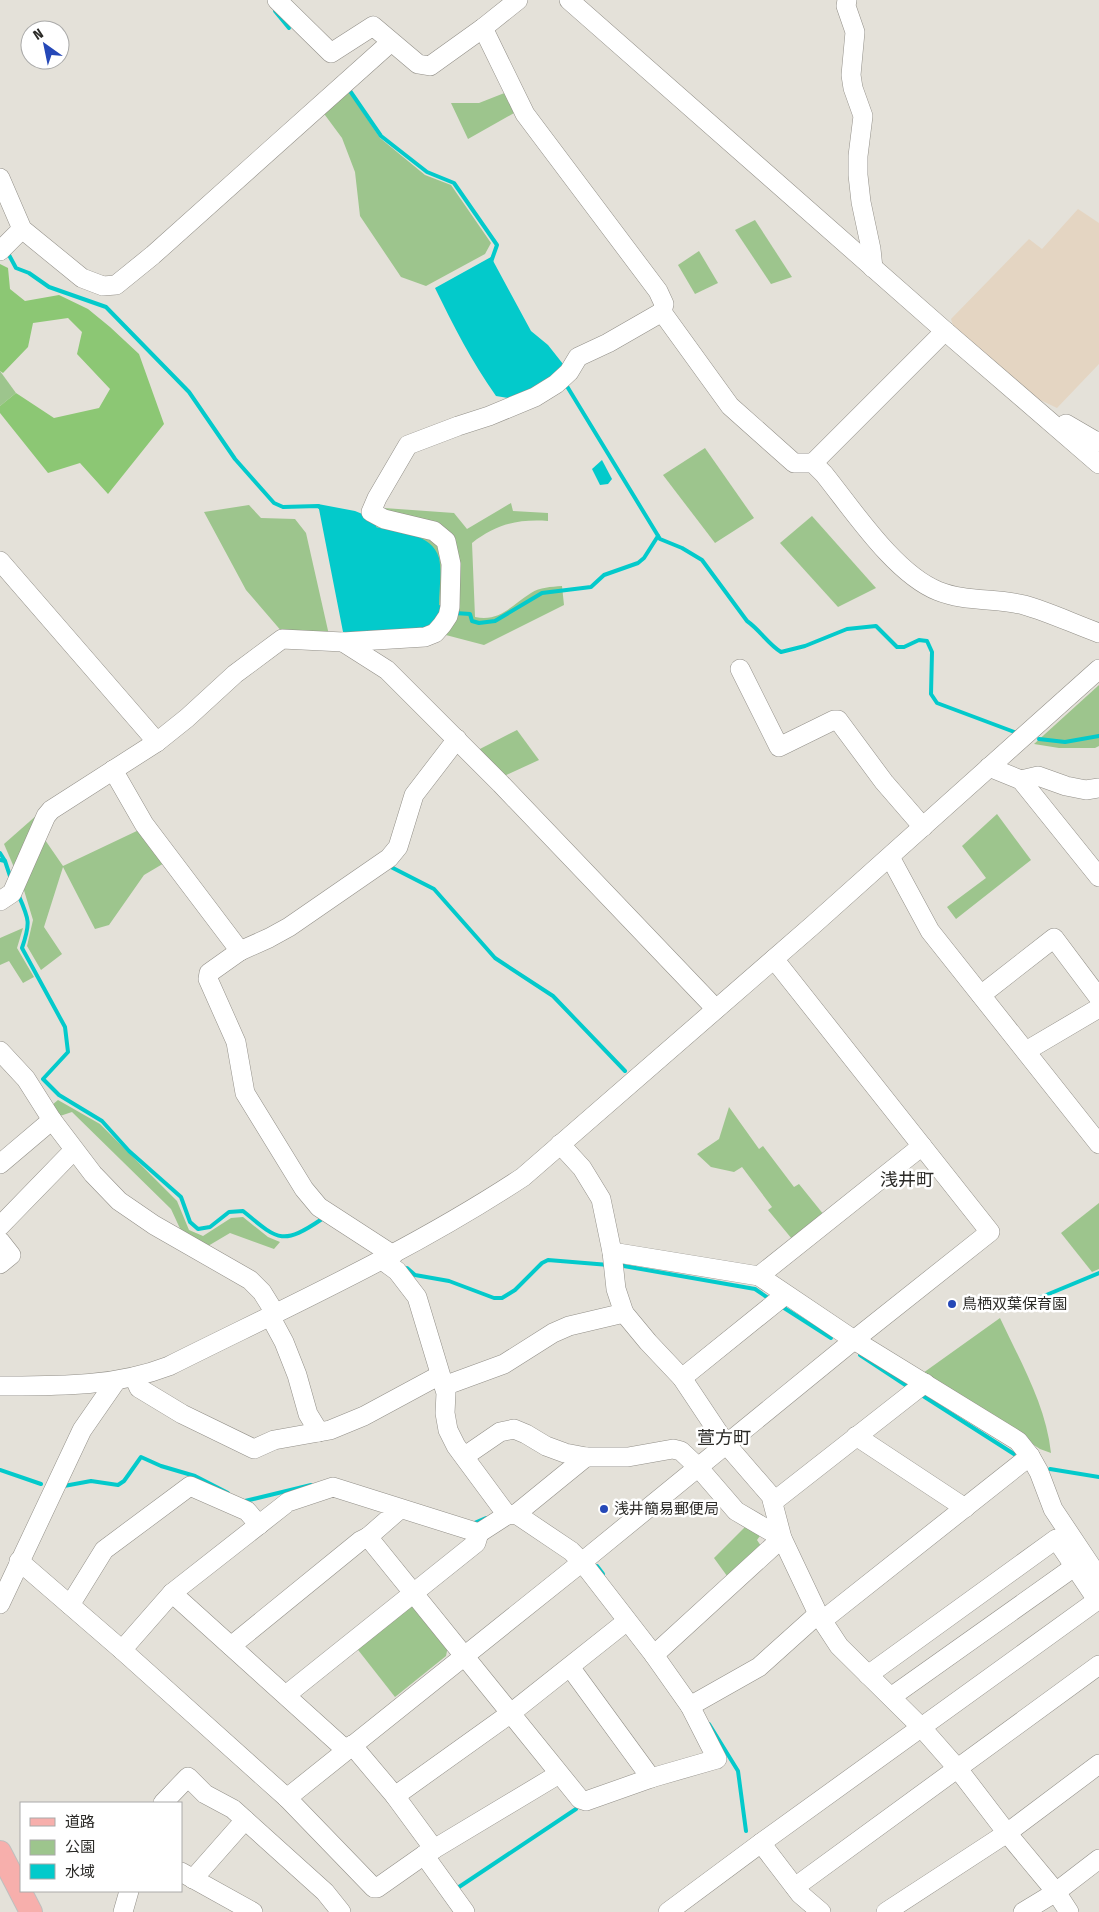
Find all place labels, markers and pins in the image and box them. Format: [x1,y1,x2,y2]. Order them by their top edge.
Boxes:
place label: 鳥栖双葉保育園 [962,1295,1067,1313]
marker: 鳥栖双葉保育園 [946,1298,958,1310]
place label: 浅井簡易郵便局 [614,1500,719,1518]
marker: 浅井簡易郵便局 [598,1503,610,1515]

